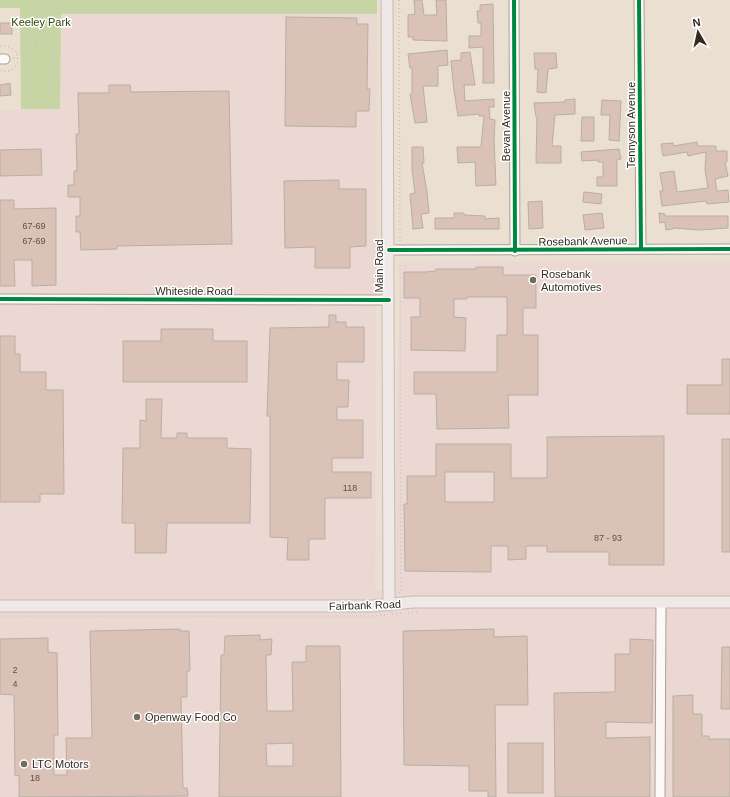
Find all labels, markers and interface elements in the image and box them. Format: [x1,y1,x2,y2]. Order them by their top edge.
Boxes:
north arrow [678,12,718,52]
park label: Keeley Park [11,16,71,28]
text: N [692,16,701,29]
street label: Tennyson Avenue [625,82,637,168]
street label: Bevan Avenue [500,91,512,161]
house number: 67-69 [22,221,46,231]
street label: Rosebank Avenue [538,234,628,248]
house number: 67-69 [22,236,46,246]
street label: Main Road [373,239,385,293]
place label: Rosebank Automotives [541,268,602,293]
marker: Rosebank Automotives [528,275,538,285]
street label: Whiteside Road [155,285,233,297]
house number: 118 [343,483,357,493]
house number: 87 - 93 [594,533,622,543]
street label: Fairbank Road [329,598,401,612]
house number: 2 [12,665,18,675]
house number: 4 [12,679,18,689]
place label: Openway Food Co [145,711,237,723]
marker: Openway Food Co [132,712,142,722]
place label: LTC Motors [32,758,89,770]
marker: LTC Motors [19,759,29,769]
house number: 18 [30,773,40,783]

